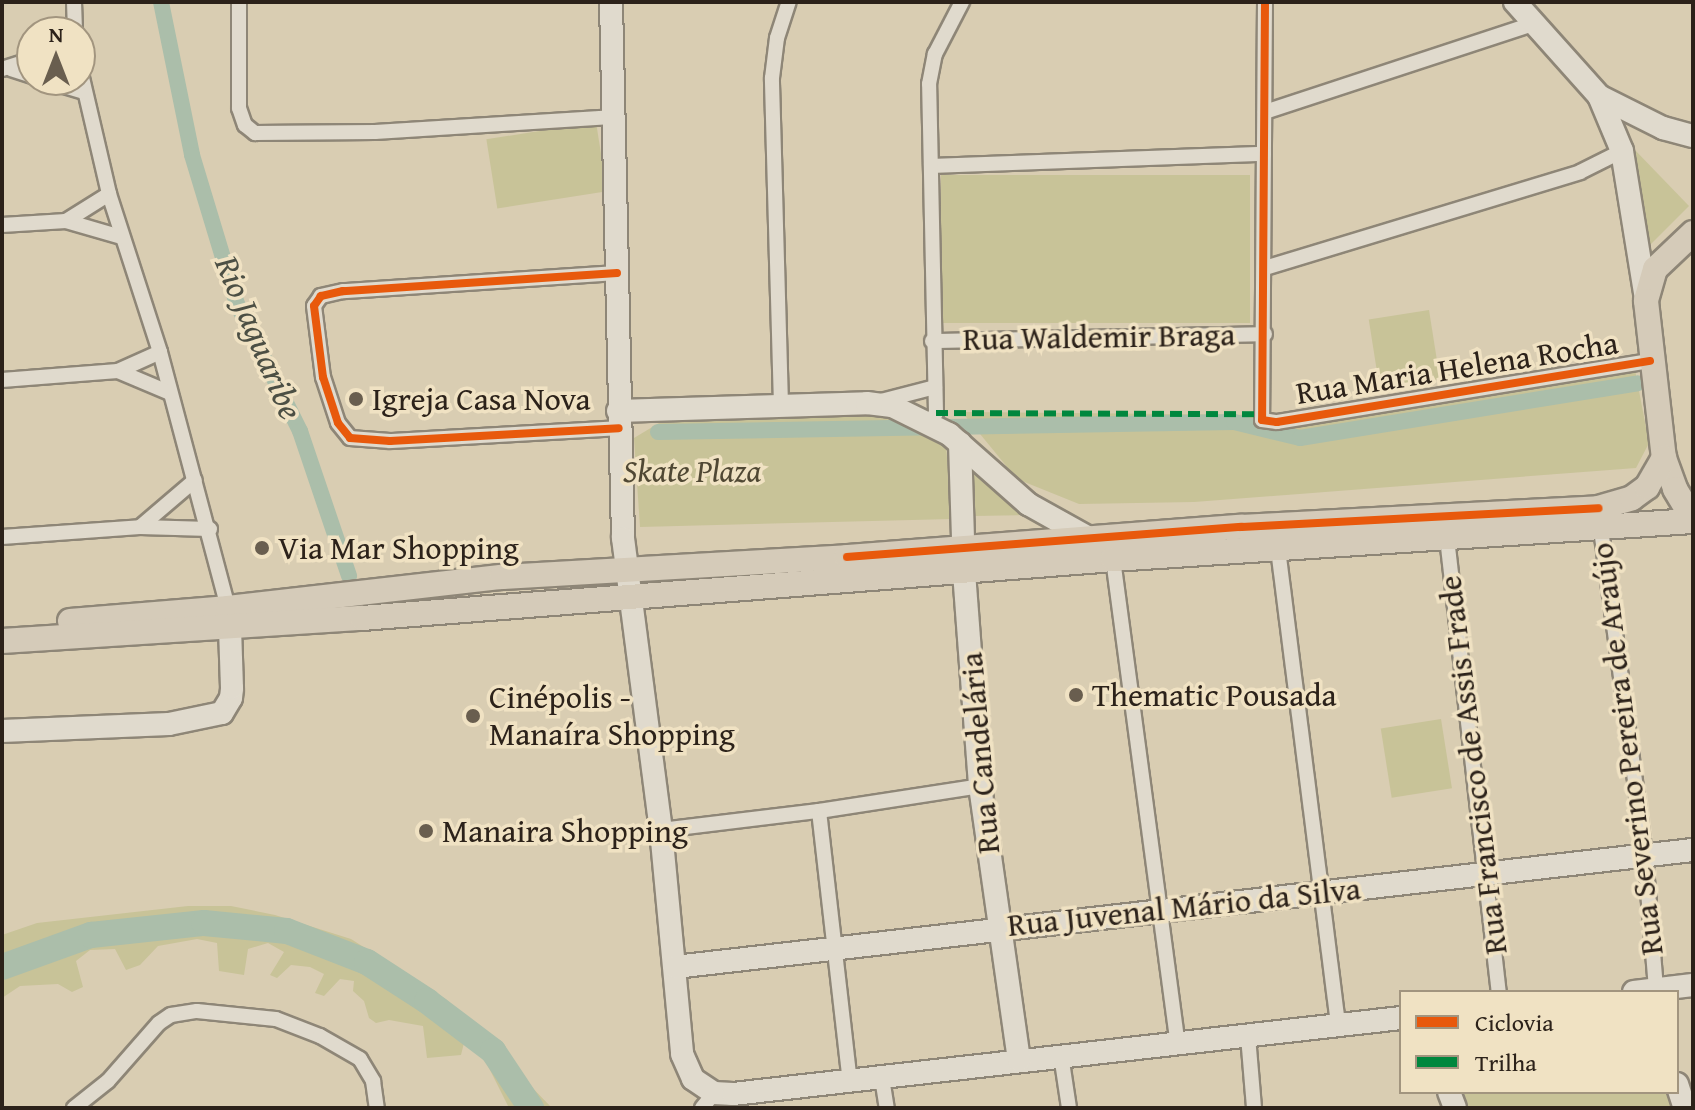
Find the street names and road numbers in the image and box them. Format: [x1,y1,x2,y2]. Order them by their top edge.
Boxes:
street label: Rua Waldemir Braga [962,315,1236,359]
street label: Rua Maria Helena Rocha [1293,324,1621,412]
street label: Rua Severino Pereira de Araújo [1583,541,1671,957]
street label: Rua Francisco de Assis Frade [1431,573,1515,957]
street label: Rua Candelária [952,651,1008,855]
street label: Rua Juvenal Mário da Silva [1006,869,1362,945]

